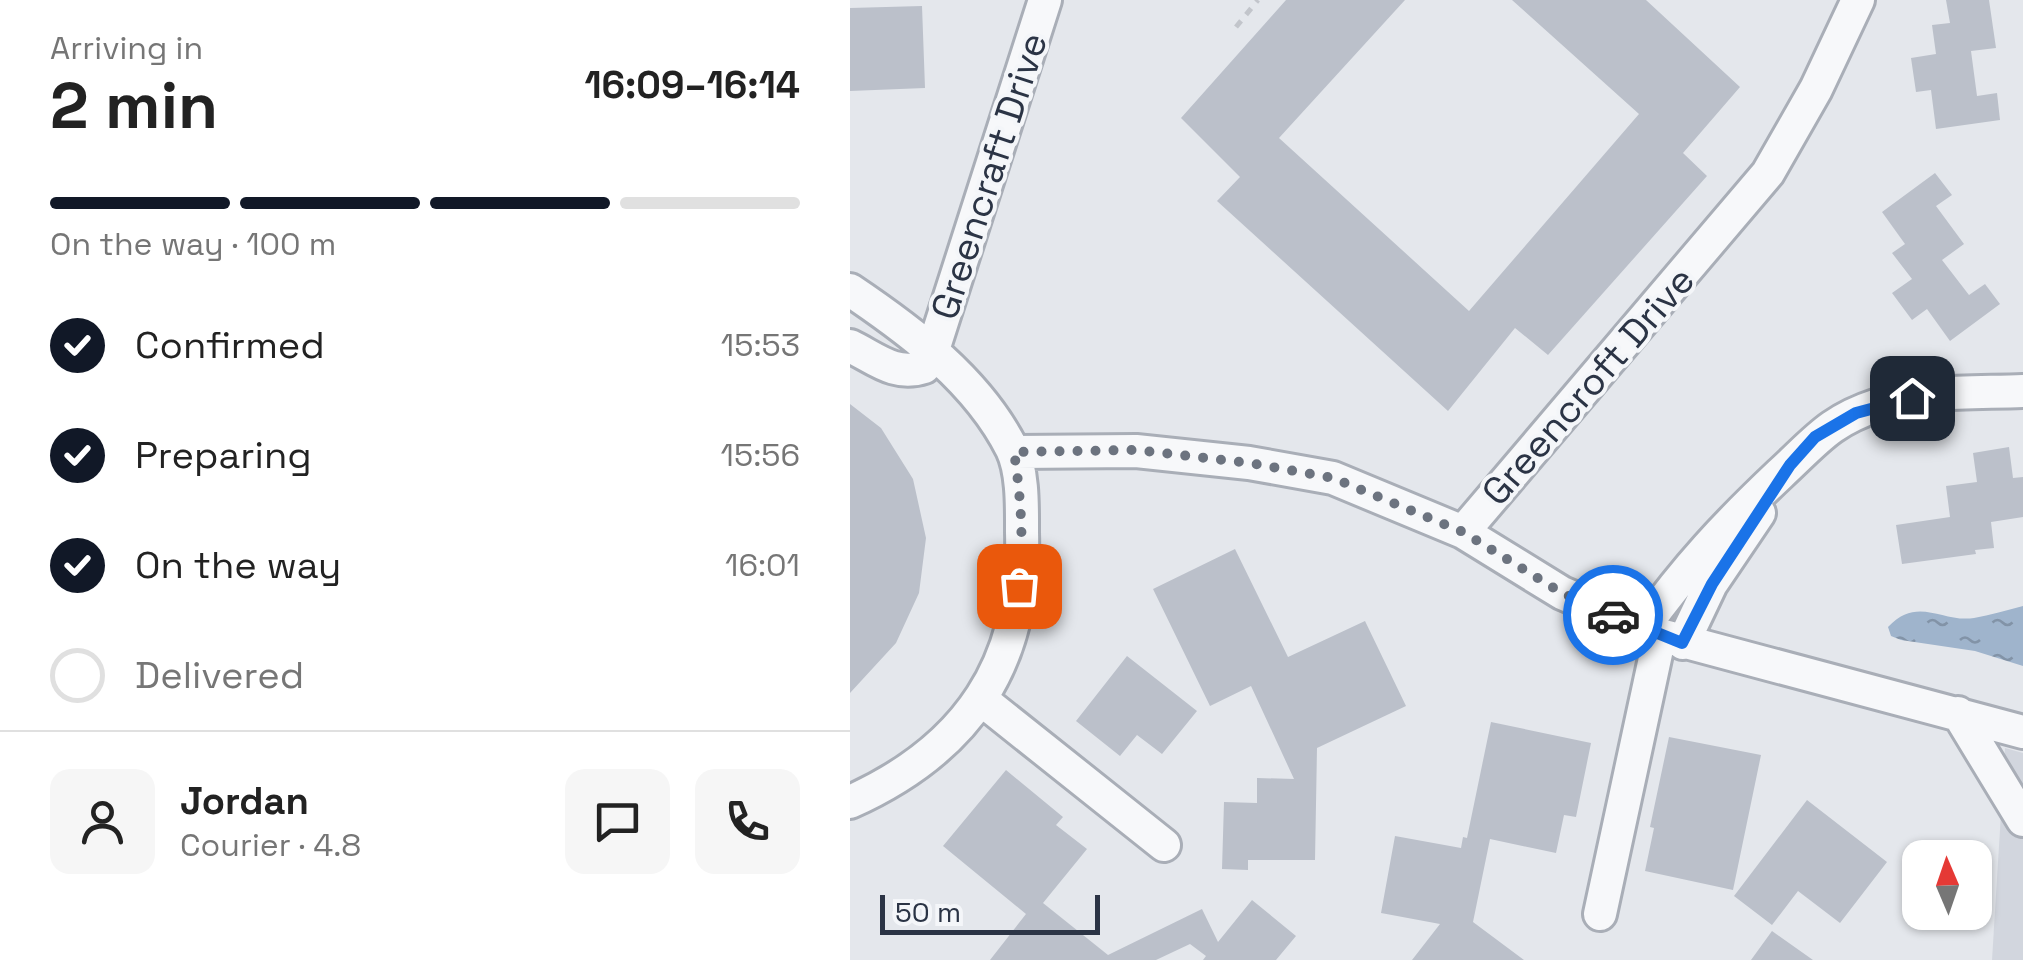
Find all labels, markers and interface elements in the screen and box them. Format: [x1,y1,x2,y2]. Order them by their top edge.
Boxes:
street label: Greencraft Drive [920,27,1058,325]
text: Arriving in [50,28,203,68]
text: 16:09–16:14 [584,61,800,109]
text: 2 min [50,64,218,147]
text: On the way · 100 m [50,224,336,264]
street label: Greencroft Drive [1471,257,1705,515]
icon: check [50,318,105,373]
text: Confirmed [135,321,325,369]
text: 15:53 [721,325,800,365]
pin [1870,356,1955,441]
icon: home [1885,371,1940,426]
icon: check [50,428,105,483]
text: Preparing [135,431,312,479]
text: 15:56 [721,435,800,475]
icon: check [50,538,105,593]
text: On the way [135,541,341,589]
pin [977,544,1062,629]
text: 16:01 [725,545,800,585]
icon: bag [992,559,1047,614]
courier [1563,565,1663,665]
icon: car [1586,588,1641,643]
text: Delivered [135,651,304,699]
button: person [50,769,155,874]
button: chat [565,769,670,874]
button: phone [695,769,800,874]
text: Jordan [180,777,309,825]
text: Courier · 4.8 [180,825,361,865]
north arrow [1902,840,1992,930]
map controls [1902,840,1992,930]
scale bar [880,890,1100,934]
text: 50 m [895,894,961,930]

